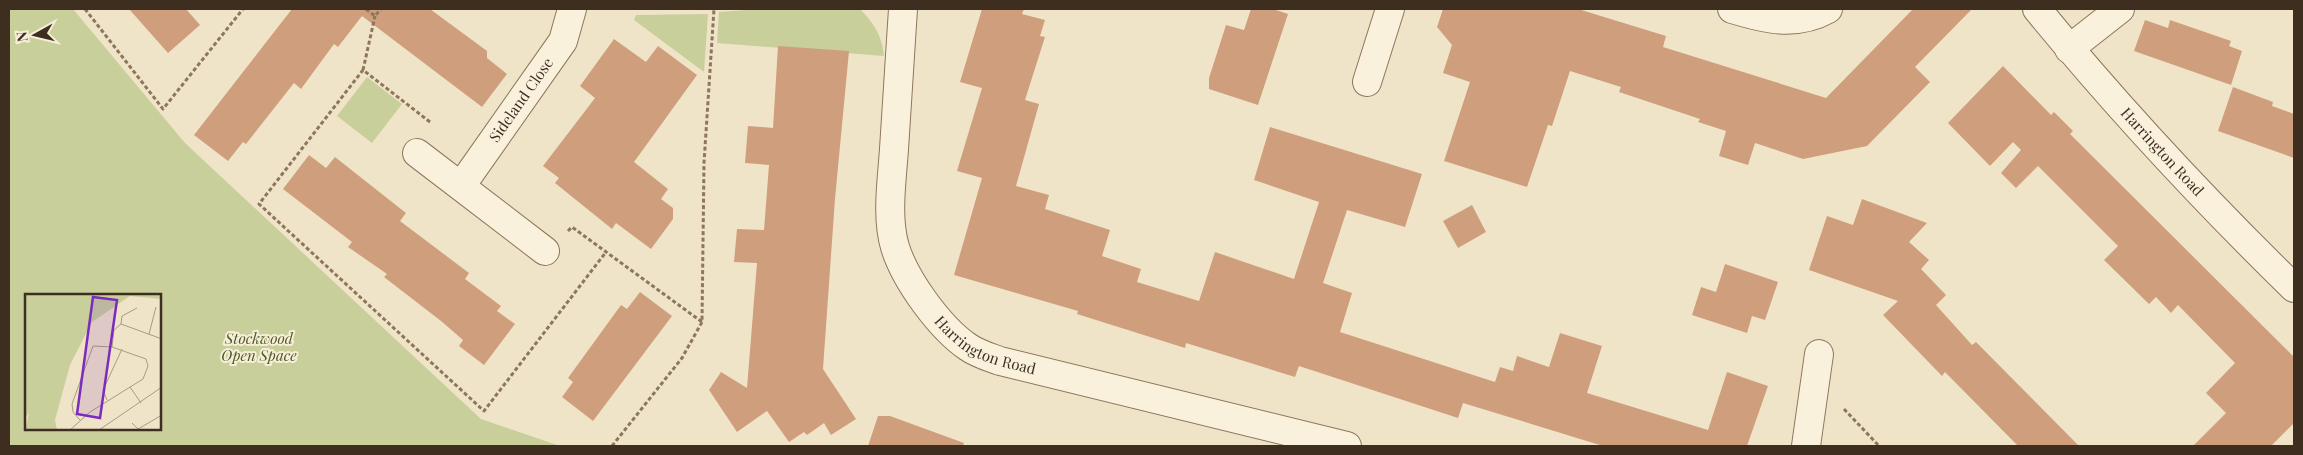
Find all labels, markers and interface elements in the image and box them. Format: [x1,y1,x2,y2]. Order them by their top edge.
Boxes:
north arrow [10,10,60,60]
text: N [12,31,32,43]
street label: Sideland Close [484,53,557,146]
street label: Harrington Road [2117,103,2209,200]
inset map [25,294,161,430]
street label: Harrington Road [931,311,1038,378]
park label: Stockwood Open Space [221,328,297,365]

